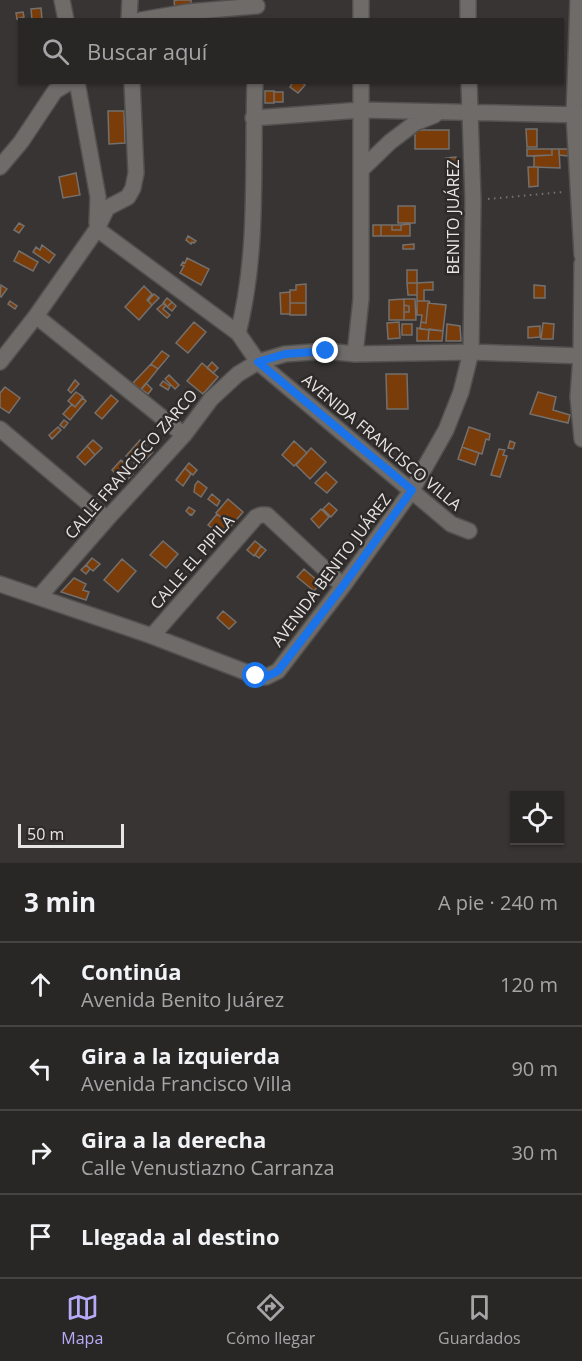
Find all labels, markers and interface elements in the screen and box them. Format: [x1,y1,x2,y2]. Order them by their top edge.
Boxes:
search box [18,18,564,84]
icon: search [39,35,72,68]
text: Buscar aquí [87,36,207,66]
street label: BENITO JUÁREZ [442,159,464,275]
route end [312,337,338,363]
street label: AVENIDA FRANCISCO VILLA [298,369,467,516]
street label: CALLE FRANCISCO ZARCO [60,384,202,544]
street label: AVENIDA BENITO JUÁREZ [266,489,396,651]
street label: CALLE EL PIPILA [145,510,240,614]
route start [242,662,268,688]
map controls [510,791,564,845]
button: locate [510,791,564,845]
scale bar [18,821,124,848]
text: 50 m [27,823,64,845]
text: 3 min [24,884,96,920]
text: A pie · 240 m [438,889,558,916]
text: Continúa [81,956,182,986]
icon: ahead [24,968,57,1001]
text: 120 m [500,971,558,998]
text: Avenida Benito Juárez [81,986,284,1013]
text: Gira a la izquierda [81,1040,280,1070]
icon: left [24,1052,57,1085]
text: 90 m [511,1055,558,1082]
text: Avenida Francisco Villa [81,1070,292,1097]
text: Gira a la derecha [81,1124,266,1154]
icon: right [24,1136,57,1169]
text: 30 m [511,1139,558,1166]
text: Calle Venustiazno Carranza [81,1154,335,1181]
icon: arrive [24,1220,57,1253]
text: Llegada al destino [81,1221,280,1251]
tab: Mapa [61,1291,103,1349]
tab: Cómo llegar [226,1291,315,1349]
tab: Guardados [438,1291,521,1349]

